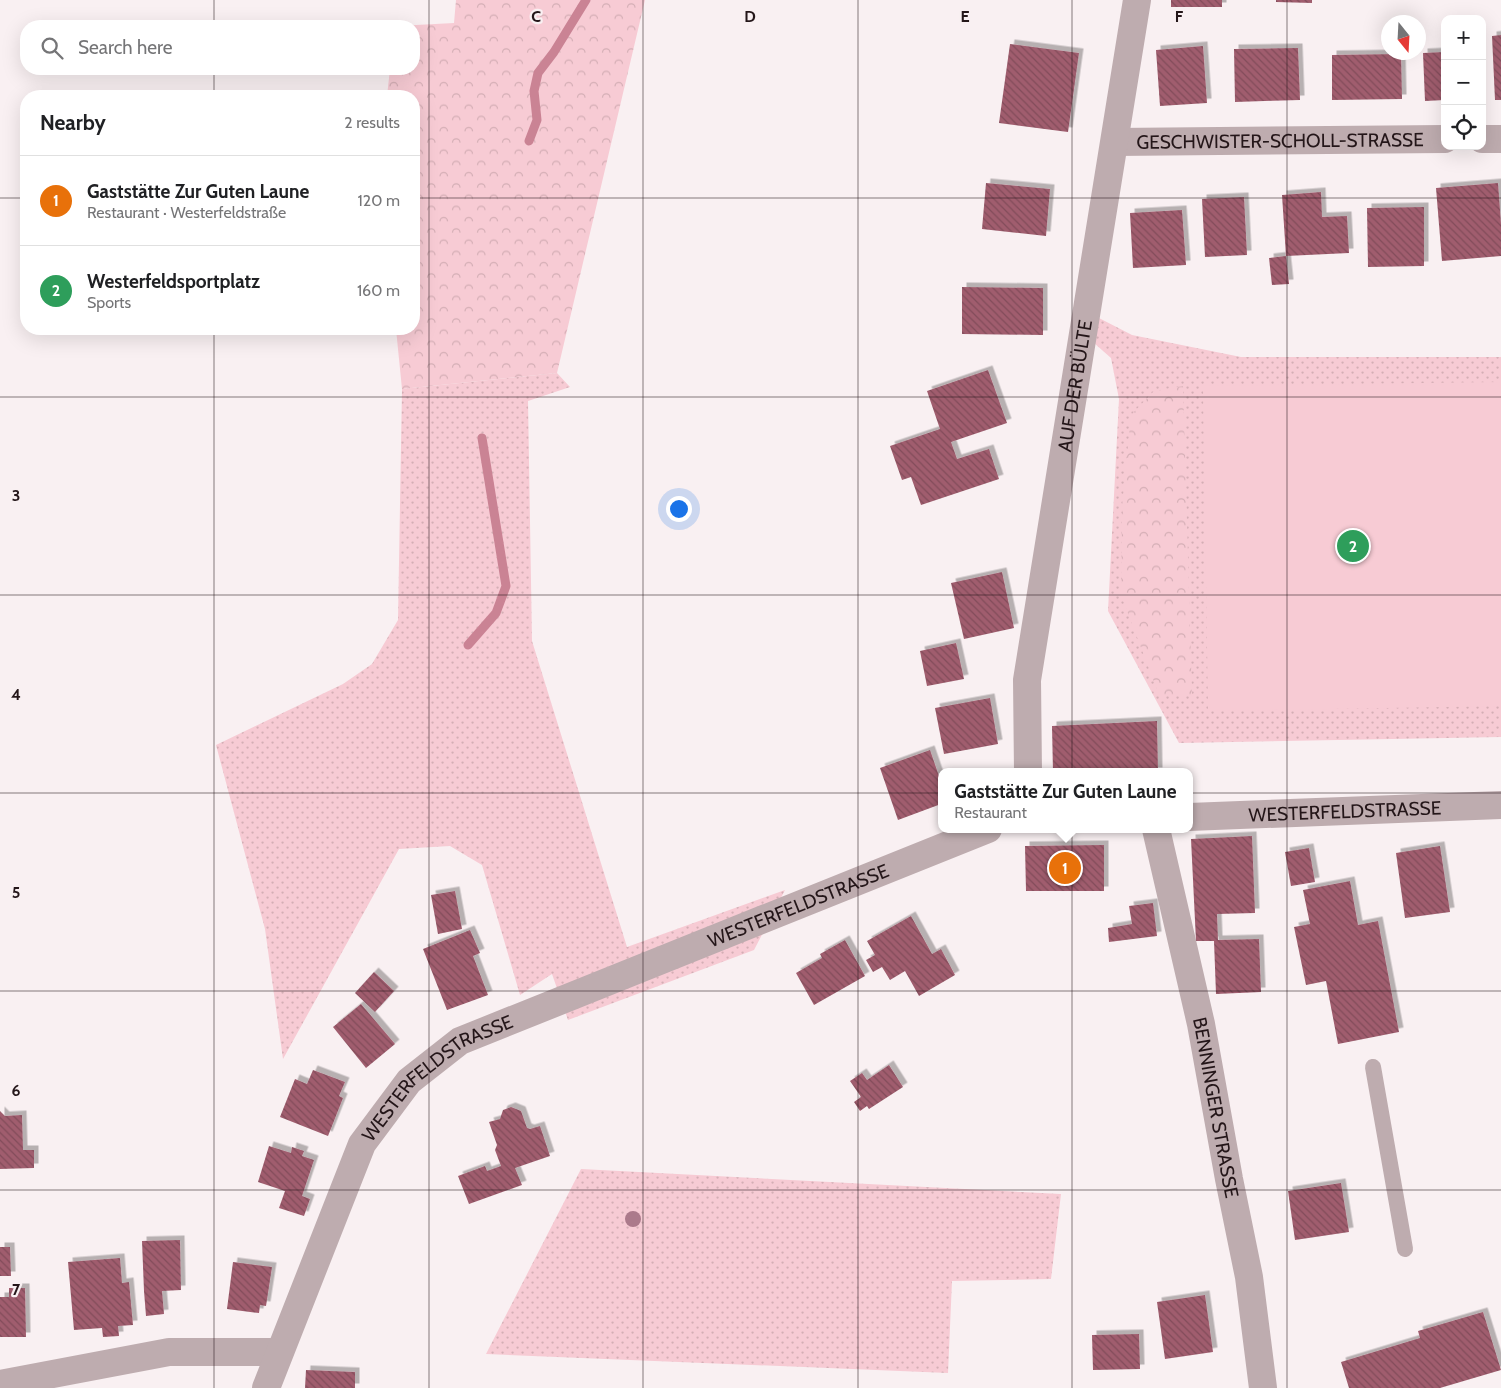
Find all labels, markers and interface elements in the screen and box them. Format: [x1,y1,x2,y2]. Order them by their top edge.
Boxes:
text: C [531,7,541,26]
text: D [744,7,756,26]
text: E [960,7,970,26]
text: F [1175,7,1184,26]
north arrow [1381,15,1426,60]
map controls [1441,15,1486,150]
button: + [1441,15,1486,60]
search box [20,20,420,75]
icon: search [38,34,66,62]
text: Search here [78,36,172,59]
button: − [1441,60,1486,105]
button: locate [1441,105,1486,150]
text: Nearby [40,110,106,135]
text: 2 results [344,113,400,132]
street label: GESCHWISTER-SCHOLL-STRASSE [1136,128,1424,153]
text: Gaststätte Zur Guten Laune [87,180,309,203]
text: 1 [53,191,59,210]
text: 120 m [358,191,400,210]
text: Restaurant · Westerfeldstraße [87,203,286,222]
text: Westerfeldsportplatz [87,270,260,293]
text: 2 [52,281,60,300]
text: 160 m [357,281,400,300]
text: Sports [87,293,131,312]
street label: AUF DER BÜLTE [1053,318,1097,454]
text: 3 [12,486,20,505]
your location [666,496,692,522]
pin: 2 [1337,527,1369,565]
text: 4 [11,685,21,704]
popup [938,768,1193,833]
text: Gaststätte Zur Guten Laune [954,780,1177,803]
street label: WESTERFELDSTRASSE [1248,796,1442,826]
text: Restaurant [954,803,1027,822]
pin: 1 [1049,849,1081,887]
street label: WESTERFELDSTRASSE [704,859,892,952]
text: 5 [12,883,20,902]
street label: WESTERFELDSTRASSE [357,1010,516,1146]
street label: BENNINGER STRASSE [1188,1015,1244,1200]
text: 6 [12,1081,21,1100]
text: 7 [12,1280,21,1299]

